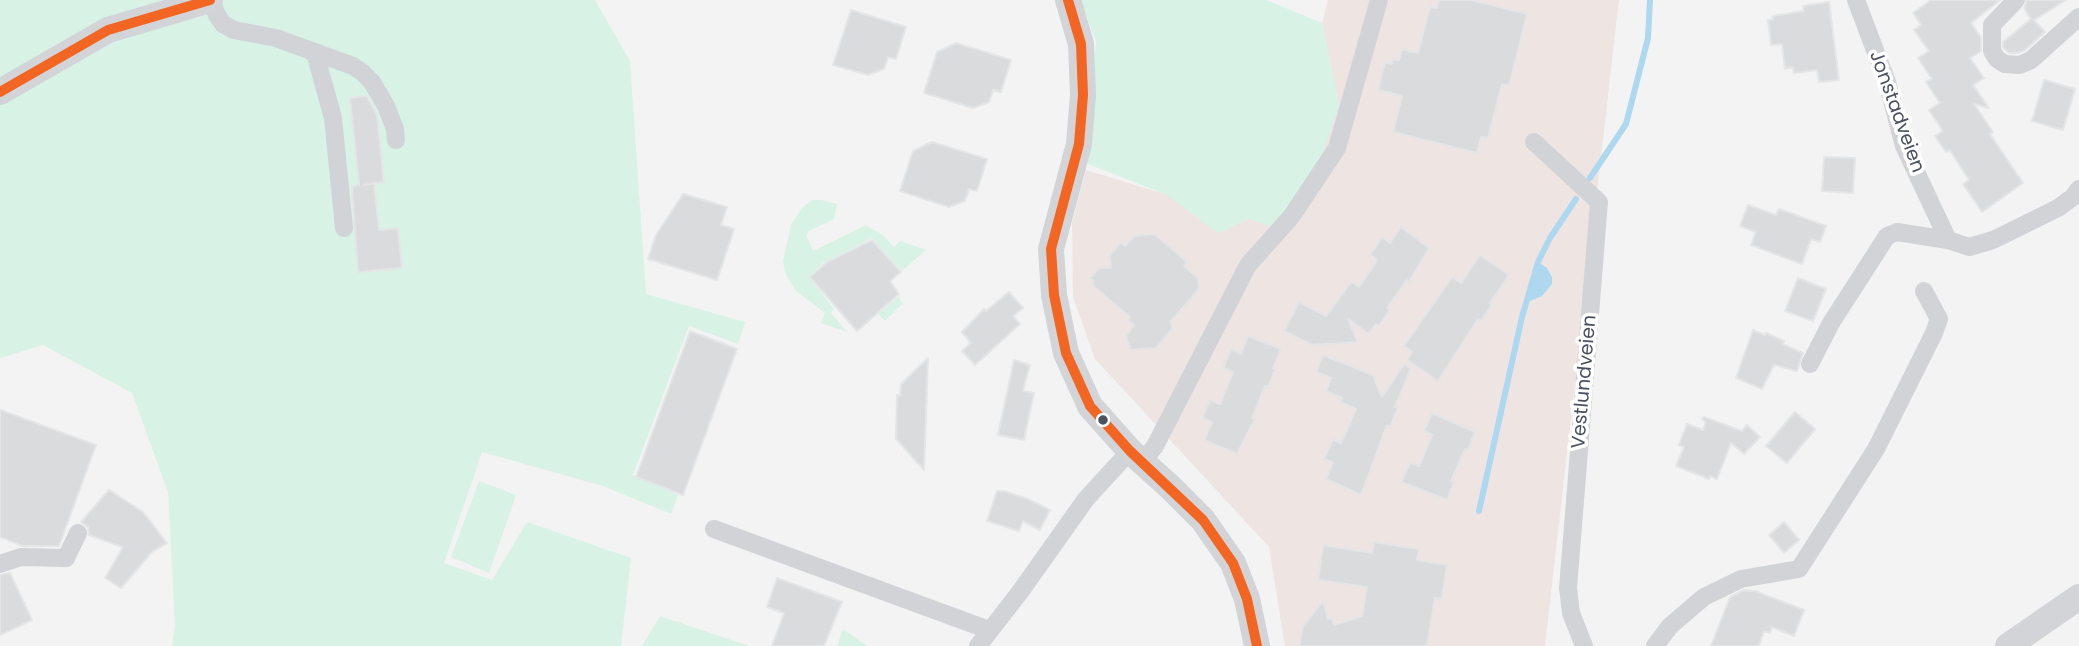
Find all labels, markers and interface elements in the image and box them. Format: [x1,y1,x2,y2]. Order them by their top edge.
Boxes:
street label: Jonstadveien [1863,48,1929,176]
street label: Vestlundveien [1568,314,1602,450]
unlabelled marker [1096,413,1110,427]

